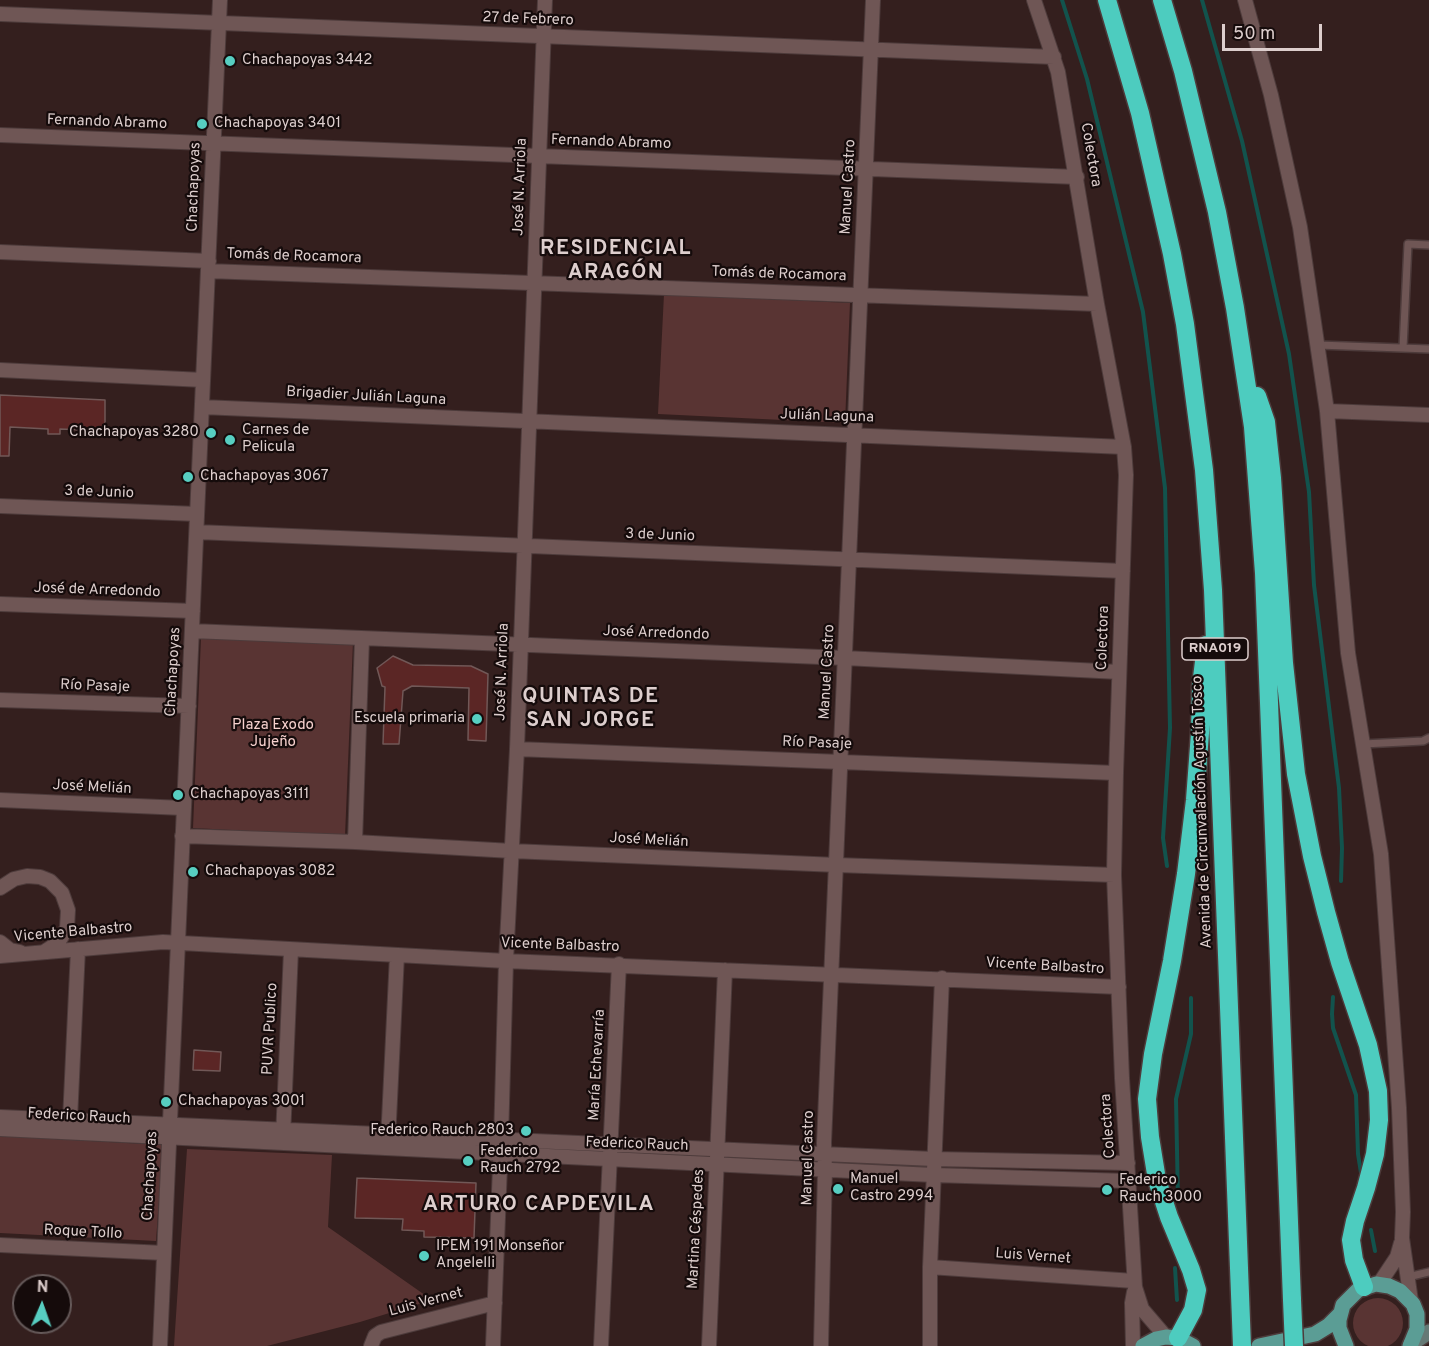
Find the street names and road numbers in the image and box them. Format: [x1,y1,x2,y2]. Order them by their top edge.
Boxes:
street label: 27 de Febrero [482,9,574,31]
street label: Fernando Abramo [47,112,167,134]
street label: Colectora [1075,121,1105,189]
street label: Fernando Abramo [551,132,671,154]
street label: José N. Arriola [510,138,532,236]
street label: Manuel Castro [838,139,860,235]
street label: Chachapoyas [184,142,206,232]
street label: Tomás de Rocamora [226,246,362,268]
street label: Tomás de Rocamora [711,264,847,286]
street label: Brigadier Julián Laguna [286,384,446,410]
street label: Julián Laguna [780,406,874,428]
street label: 3 de Junio [64,483,134,503]
street label: 3 de Junio [625,526,695,546]
street label: José de Arredondo [33,580,161,602]
street label: Colectora [1094,605,1114,671]
street label: José N. Arriola [492,623,514,721]
street label: José Arredondo [602,623,710,645]
street label: Manuel Castro [817,624,839,720]
street label: Chachapoyas [163,627,185,717]
road number: RNA019 [1182,638,1248,660]
street label: Avenida de Circunvalación Agustín Tosco [1189,675,1217,949]
street label: Río Pasaje [60,677,130,697]
street label: Río Pasaje [782,734,852,754]
street label: José Melián [52,777,132,799]
street label: José Melián [609,830,689,852]
street label: Vicente Balbastro [13,919,133,947]
street label: Vicente Balbastro [500,935,620,957]
street label: Vicente Balbastro [985,955,1105,979]
street label: PUVR Publico [260,982,282,1076]
street label: María Echevarría [586,1009,610,1121]
street label: Colectora [1098,1093,1120,1159]
street label: Federico Rauch [27,1105,131,1129]
street label: Manuel Castro [799,1110,819,1206]
street label: Chachapoyas [140,1131,162,1221]
street label: Federico Rauch [585,1134,689,1156]
street label: Martina Céspedes [685,1169,709,1289]
street label: Roque Tollo [43,1222,123,1244]
street label: Luis Vernet [995,1245,1071,1269]
street label: Luis Vernet [387,1284,465,1322]

